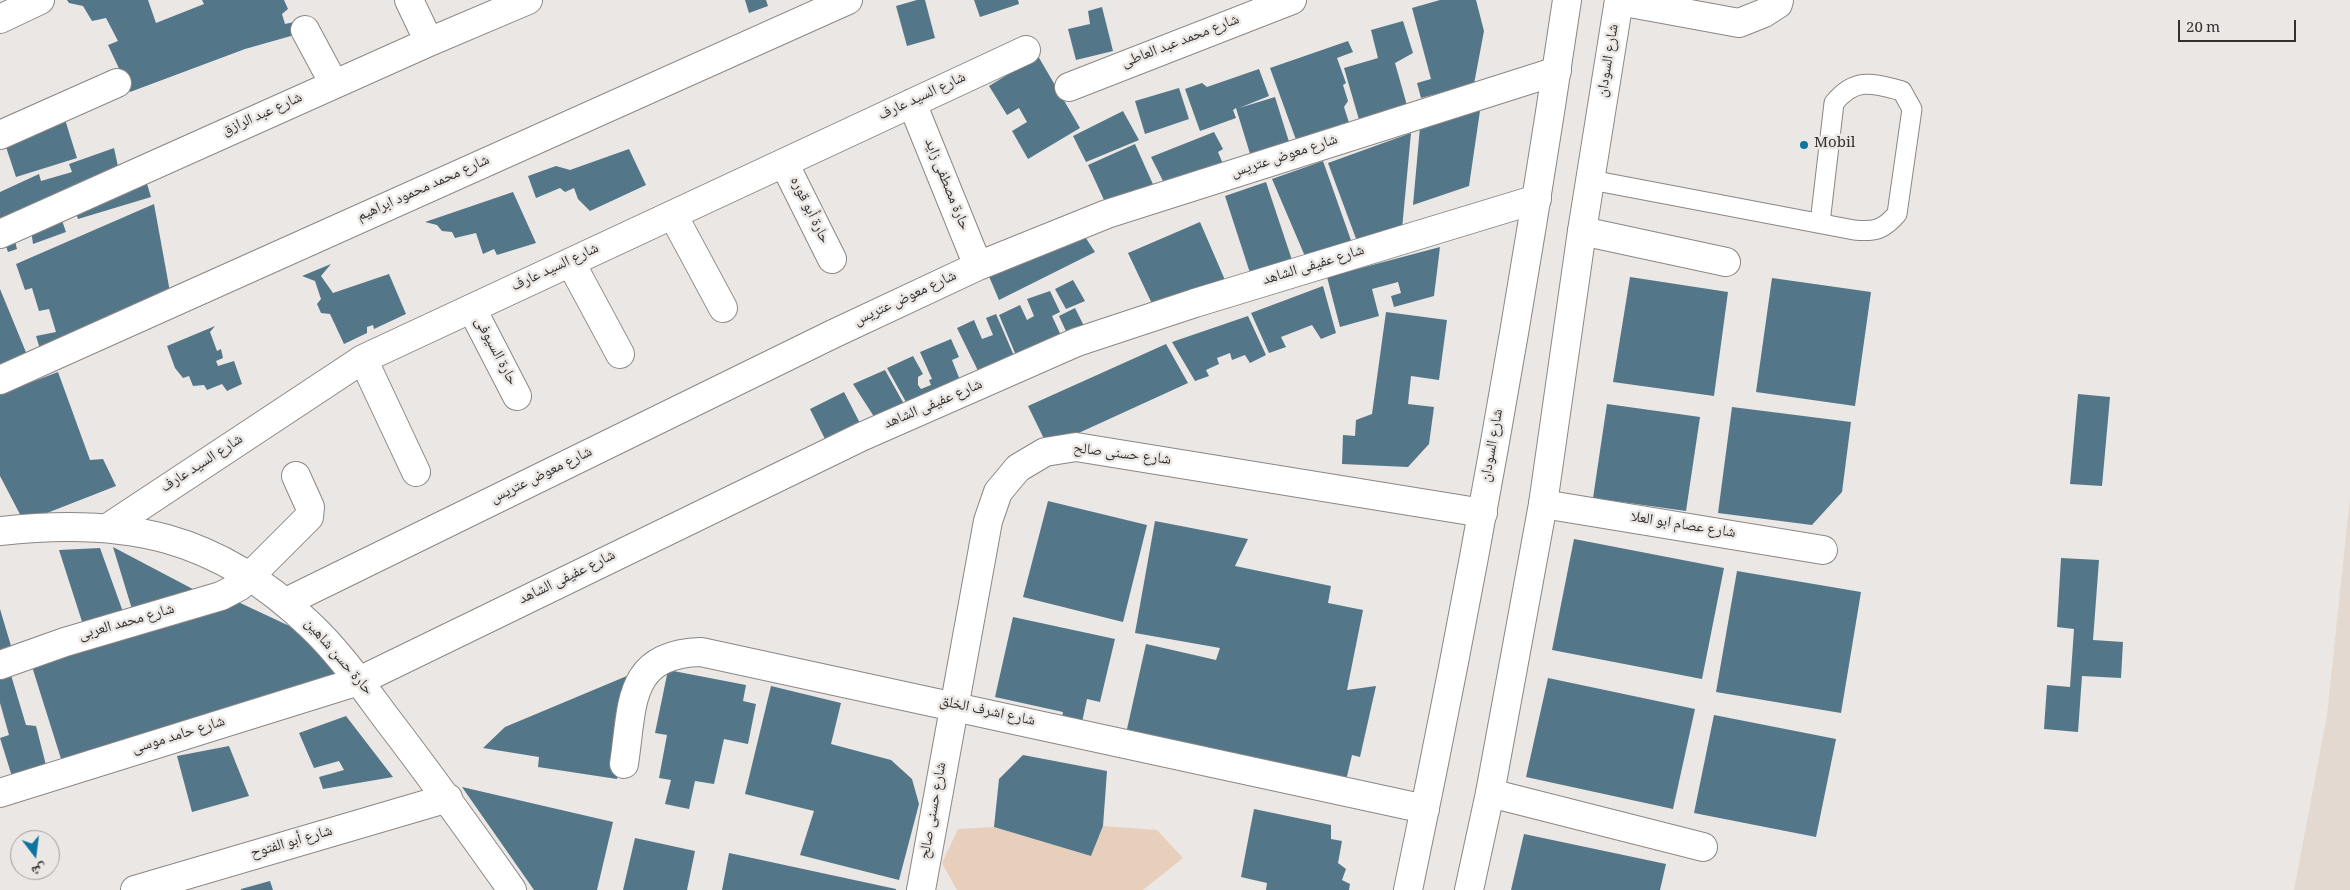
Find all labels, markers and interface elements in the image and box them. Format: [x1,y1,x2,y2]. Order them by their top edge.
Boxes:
scale bar [2180,10,2298,42]
street label: شارع محمد عبد العاطى [1120,12,1242,74]
text: 20 m [2186,16,2220,42]
street label: شارع السودان [1595,23,1625,99]
street label: شارع السيد عارف [876,70,970,126]
street label: شارع عبد الرازق [220,90,306,142]
street label: شارع معوض عتريس [1229,132,1341,184]
street label: حارة مصطفى زايد [918,136,972,234]
place label: Mobil [1814,136,1855,154]
marker: Mobil [1798,139,1810,151]
street label: شارع محمد محمود ابراهيم [355,153,493,227]
street label: حارة أبو قوره [784,175,832,247]
street label: شارع السيد عارف [509,241,603,297]
street label: شارع عفيفى الشاهد [1261,243,1367,291]
street label: شارع معوض عتريس [852,268,960,332]
street label: حارة السيوفى [469,315,519,389]
street label: شارع عفيفى الشاهد [882,377,986,435]
street label: شارع السودان [1479,408,1509,484]
street label: شارع السيد عارف [159,432,247,498]
street label: شارع حسنى صالح [1072,441,1172,471]
street label: شارع معوض عتريس [488,445,596,509]
street label: شارع عصام ابو العلا [1629,510,1737,544]
street label: شارع عفيفى الشاهد [517,548,619,610]
street label: شارع محمد العربى [77,602,177,646]
street label: حارة حسن شاهين [299,616,375,700]
street label: شارع اشرف الخلق [937,694,1037,732]
street label: شارع حامد موسى [130,714,228,760]
street label: شارع حسنى صالح [918,761,952,861]
street label: شارع أبو الفتوح [249,824,335,864]
north arrow [10,830,60,880]
text: ش [28,855,49,882]

